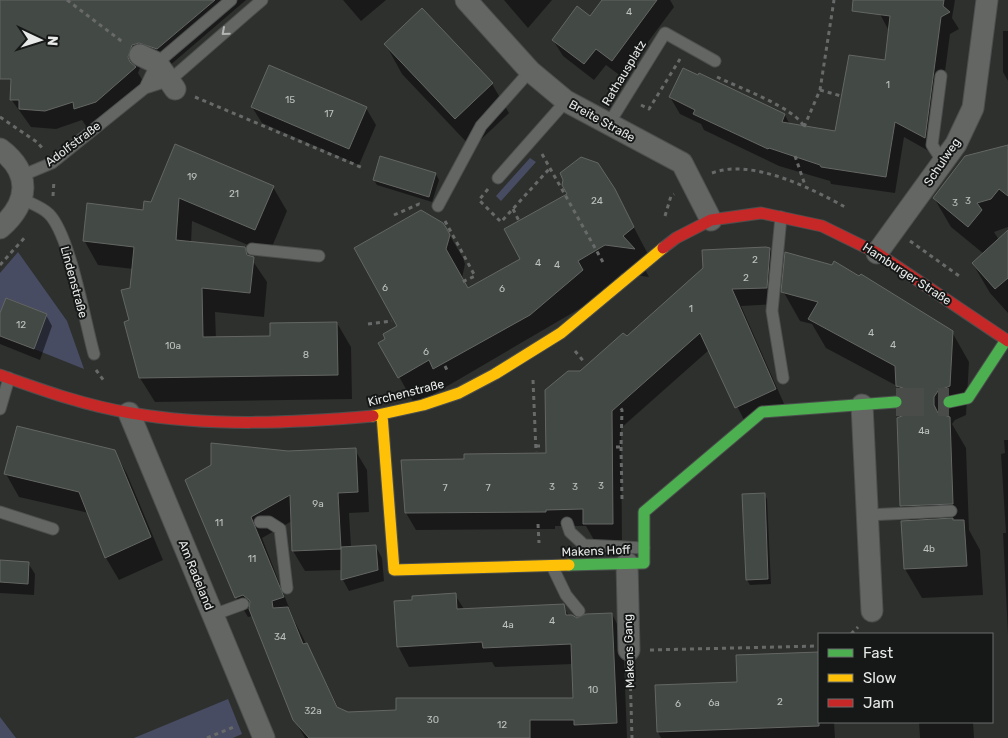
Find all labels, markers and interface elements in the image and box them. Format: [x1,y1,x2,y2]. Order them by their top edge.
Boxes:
house number: 4 [626,6,632,18]
north arrow [15,15,65,65]
one-way arrow [222,26,231,34]
text: N [44,35,61,46]
street label: Rathausplatz [599,38,649,108]
house number: 1 [886,79,890,91]
house number: 15 [285,94,295,106]
street label: Breite Straße [566,97,638,145]
house number: 17 [324,108,334,120]
street label: Adolfstraße [43,119,103,169]
street label: Schulweg [921,135,963,189]
house number: 19 [187,171,197,183]
house number: 21 [229,188,239,200]
house number: 24 [591,195,603,207]
house number: 3 [965,195,971,207]
house number: 3 [952,197,958,209]
street label: Hamburger Straße [860,240,954,308]
street label: Lindenstraße [58,245,90,320]
house number: 2 [752,254,758,266]
house number: 4 [535,257,541,269]
house number: 4 [554,259,560,271]
house number: 2 [743,272,749,284]
house number: 6 [382,282,388,294]
house number: 6 [499,283,505,295]
house number: 1 [689,303,693,315]
house number: 12 [16,319,26,331]
house number: 4 [868,327,874,339]
house number: 4 [890,339,896,351]
house number: 10a [165,340,181,352]
house number: 6 [423,346,429,358]
house number: 8 [303,349,309,361]
street label: Kirchenstraße [366,377,446,409]
house number: 4a [918,425,930,437]
house number: 3 [598,480,604,492]
house number: 3 [549,481,555,493]
house number: 3 [572,481,578,493]
house number: 7 [442,482,448,494]
house number: 7 [485,482,491,494]
house number: 9a [312,498,324,510]
house number: 11 [215,517,223,529]
street label: Am Radeland [176,538,216,612]
street label: Makens Hoff [561,543,631,559]
house number: 4b [923,543,935,555]
house number: 11 [248,553,256,565]
street label: Makens Gang [621,614,637,688]
house number: 4 [549,615,555,627]
house number: 4a [502,619,514,631]
house number: 34 [274,631,286,643]
legend [818,633,993,723]
text: Fast [863,644,893,662]
text: Slow [863,669,896,687]
house number: 10 [588,684,598,696]
text: Jam [863,694,894,712]
house number: 2 [777,696,783,708]
house number: 6a [708,697,720,709]
house number: 6 [675,698,681,710]
house number: 32a [304,705,322,717]
house number: 30 [427,714,439,726]
house number: 12 [497,719,507,731]

